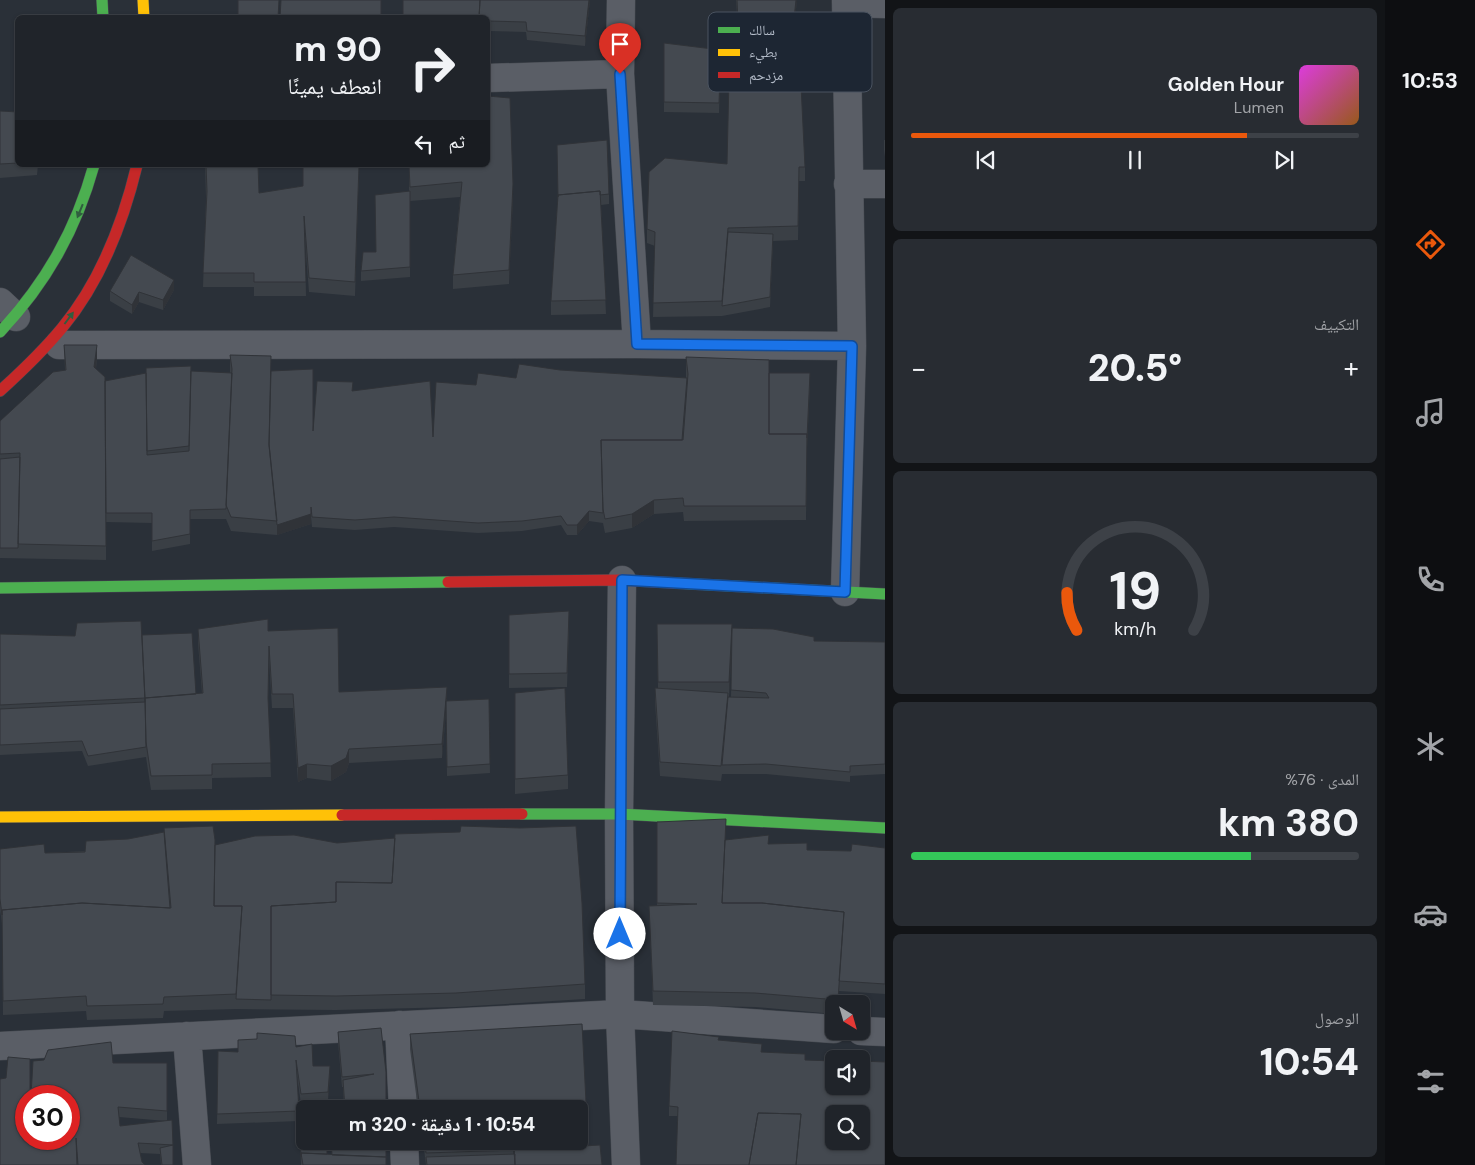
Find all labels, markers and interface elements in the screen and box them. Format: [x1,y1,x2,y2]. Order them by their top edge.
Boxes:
legend [708,12,872,92]
text: سالك [749,21,775,39]
pin [599,23,641,74]
text: 90 m [294,26,382,72]
icon: arrive [606,30,634,58]
icon: right [400,35,465,100]
text: بطيء [749,43,778,64]
text: مزدحم [749,66,783,85]
text: 10:53 [1402,66,1458,95]
text: انعطف يمينًا [287,72,382,101]
text: Golden Hour [1168,72,1284,97]
text: Lumen [1234,97,1284,118]
text: ثم [448,129,465,154]
icon: left [410,130,438,158]
icon: previous [972,146,1000,174]
icon: pause [1121,146,1149,174]
icon: next [1270,146,1298,174]
one-way arrow [75,204,83,219]
icon: directions [1413,227,1448,262]
one-way arrow [64,312,75,325]
text: التكييف [1314,314,1359,335]
text: 20.5° [1088,343,1182,393]
text: − [911,350,926,387]
text: + [1344,350,1359,387]
icon: music [1413,395,1448,430]
text: 19 [1109,557,1161,625]
icon: phone [1413,562,1448,597]
text: km/h [1114,617,1156,641]
icon: climate [1413,729,1448,764]
text: المدى · 76% [1285,769,1359,790]
text: 380 km [1218,798,1359,848]
icon: car [1413,897,1448,932]
position arrow [593,907,645,959]
north arrow [825,995,870,1040]
map controls [825,995,870,1150]
text: الوصول [1315,1008,1359,1029]
text: 10:54 [1260,1037,1359,1087]
button: sound [825,1050,870,1095]
icon: filters [1413,1064,1448,1099]
speed limit sign: 30 [15,1085,80,1150]
button: search [825,1105,870,1150]
text: 10:54 · 1 دقيقة · 320 m [349,1112,535,1137]

